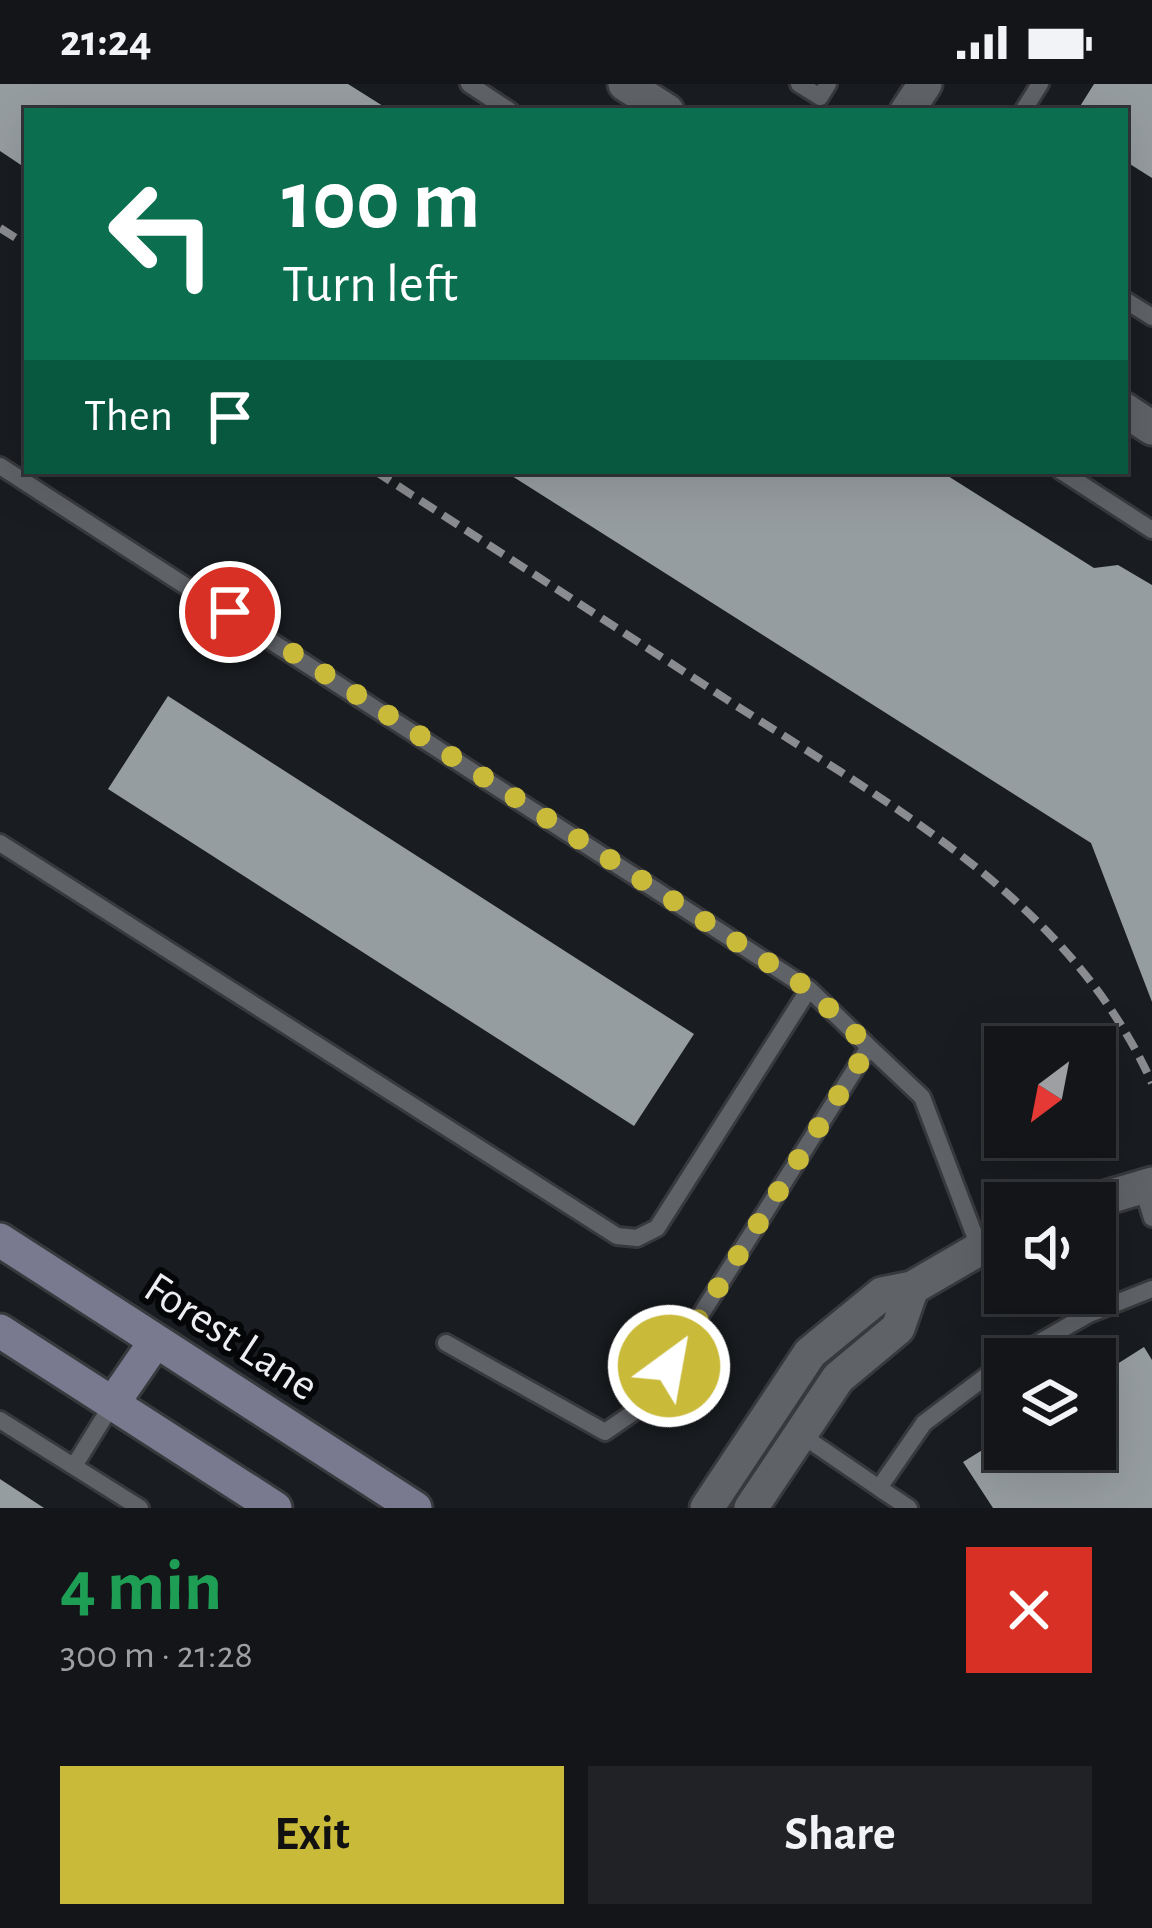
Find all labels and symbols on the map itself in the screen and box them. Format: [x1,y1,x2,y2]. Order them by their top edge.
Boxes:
pin [179,561,281,663]
north arrow [984,1026,1116,1158]
street label: Forest Lane [136,1265,326,1409]
position arrow [606,1303,732,1429]

